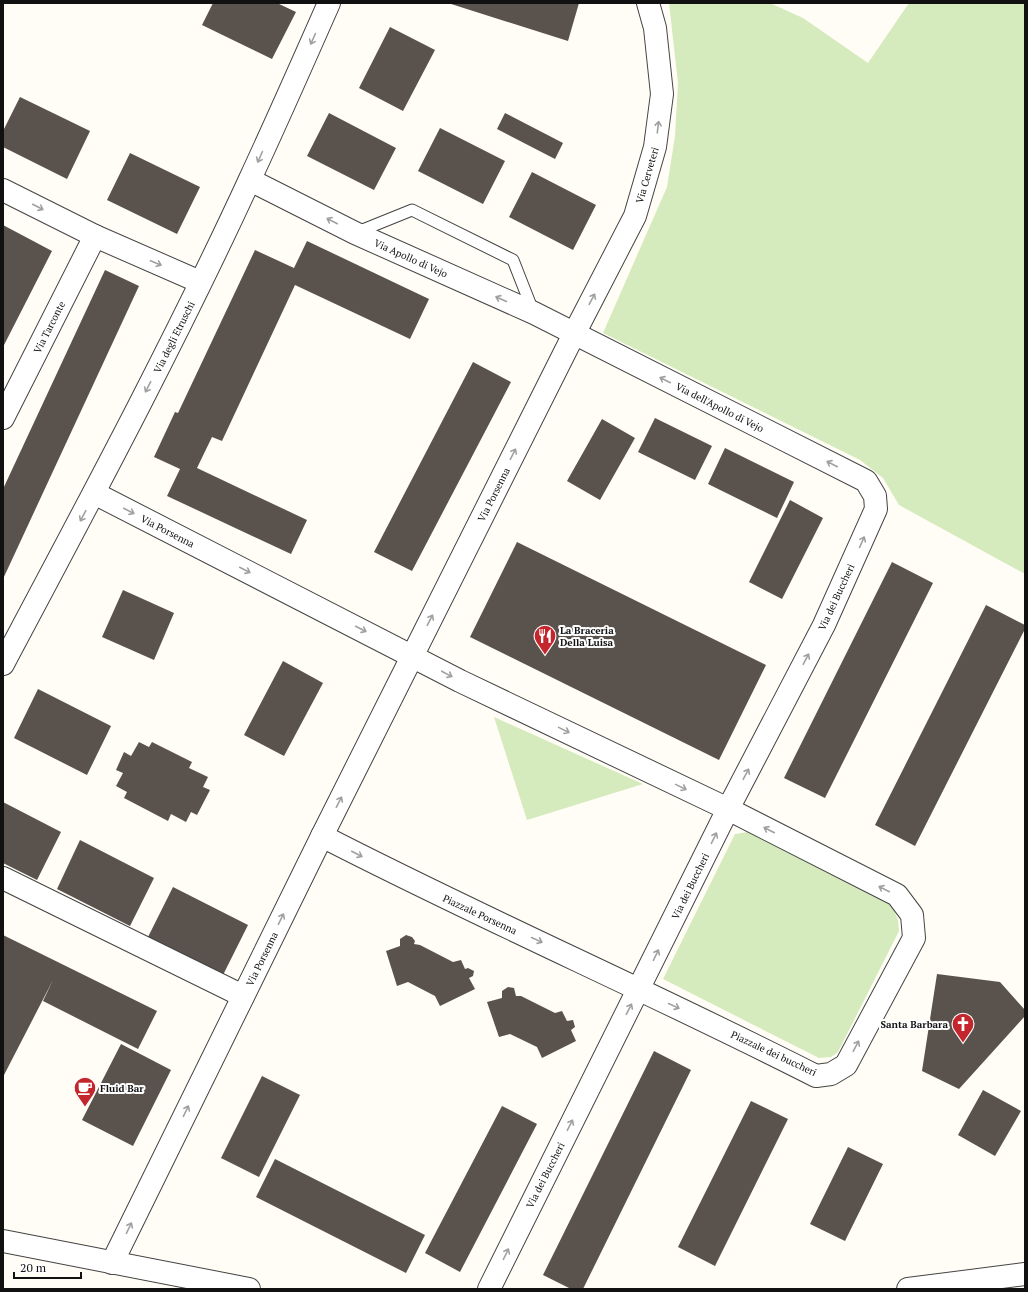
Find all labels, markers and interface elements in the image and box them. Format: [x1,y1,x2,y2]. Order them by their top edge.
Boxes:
one-way arrow [309,32,317,44]
one-way arrow [654,121,662,134]
street label: Via Cerveteri [633,145,662,205]
one-way arrow [256,151,263,163]
one-way arrow [32,204,44,212]
one-way arrow [326,217,338,225]
street label: Via Apollo di Vejo [372,236,450,281]
one-way arrow [149,259,161,267]
one-way arrow [588,293,596,305]
one-way arrow [495,294,507,302]
street label: Via Tarconte [31,299,68,356]
street label: Via degli Etruschi [151,299,198,375]
one-way arrow [660,376,672,383]
street label: Via dell'Apollo di Vejo [673,380,766,435]
one-way arrow [144,381,151,393]
one-way arrow [510,448,518,460]
one-way arrow [826,459,838,467]
street label: Via Porsenna [475,466,513,524]
one-way arrow [123,508,135,515]
one-way arrow [78,509,86,521]
street label: Via Porsenna [139,512,197,551]
one-way arrow [859,536,866,548]
street label: Via dei Buccheri [815,562,858,633]
one-way arrow [239,567,251,574]
one-way arrow [427,615,434,627]
restaurant icon: La Braceria Della Luisa [532,623,558,656]
place label: La Braceria Della Luisa [560,624,614,649]
one-way arrow [355,626,367,633]
one-way arrow [803,653,810,665]
one-way arrow [441,670,453,678]
one-way arrow [558,727,570,734]
one-way arrow [743,769,750,781]
one-way arrow [675,783,687,791]
one-way arrow [336,797,343,809]
one-way arrow [763,825,775,833]
one-way arrow [711,833,718,845]
one-way arrow [351,851,363,858]
street label: Via dei Buccheri [669,851,712,921]
one-way arrow [879,884,891,892]
street label: Piazzale Porsenna [441,892,519,937]
one-way arrow [278,913,285,925]
street label: Via Porsenna [243,930,281,988]
one-way arrow [531,937,543,944]
one-way arrow [653,949,660,961]
one-way arrow [626,1003,633,1015]
one-way arrow [668,1003,680,1010]
church icon: Santa Barbara [950,1011,976,1044]
place label: Santa Barbara [880,1018,948,1031]
street label: Piazzale dei buccheri [729,1028,819,1079]
one-way arrow [853,1040,861,1052]
cafe icon: Fluid Bar [72,1075,98,1108]
place label: Fluid Bar [100,1082,144,1095]
one-way arrow [183,1105,191,1117]
one-way arrow [567,1119,575,1131]
street label: Via dei Buccheri [523,1140,568,1210]
one-way arrow [126,1222,133,1234]
one-way arrow [503,1248,510,1260]
scale bar [14,1254,81,1280]
text: 20 m [20,1260,47,1275]

